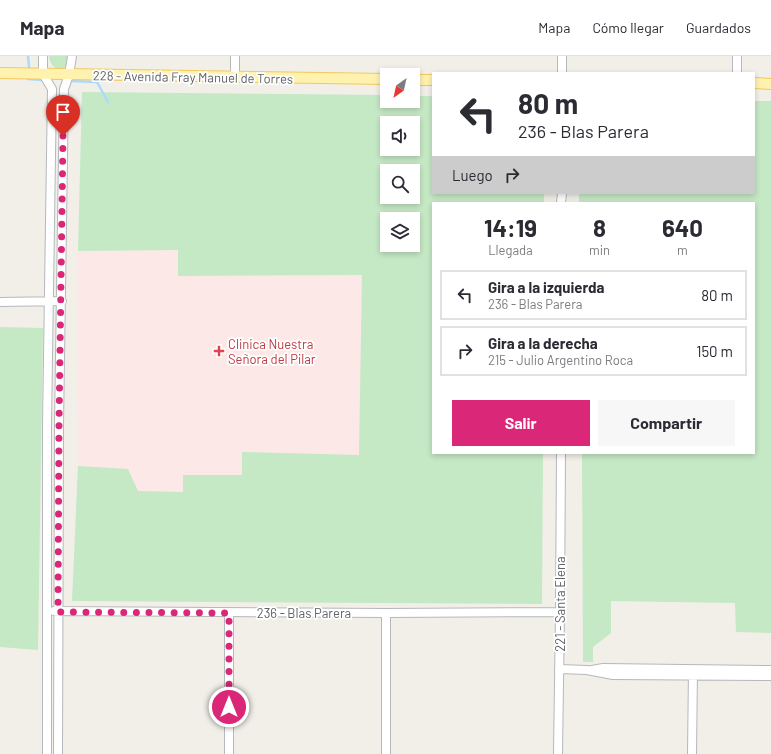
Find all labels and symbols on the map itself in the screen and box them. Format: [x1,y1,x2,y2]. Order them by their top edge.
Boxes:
street label: 228 - Avenida Fray Manuel de Torres [93,67,293,87]
north arrow [380,68,420,108]
pin [46,95,80,136]
place label: Clinica Nuestra Señora del Pilar [228,336,316,367]
marker: Clinica Nuestra Señora del Pilar [213,345,225,357]
street label: 221 - Santa Elena [552,556,568,652]
street label: 236 - Blas Parera [257,605,351,621]
position arrow [208,686,250,728]

